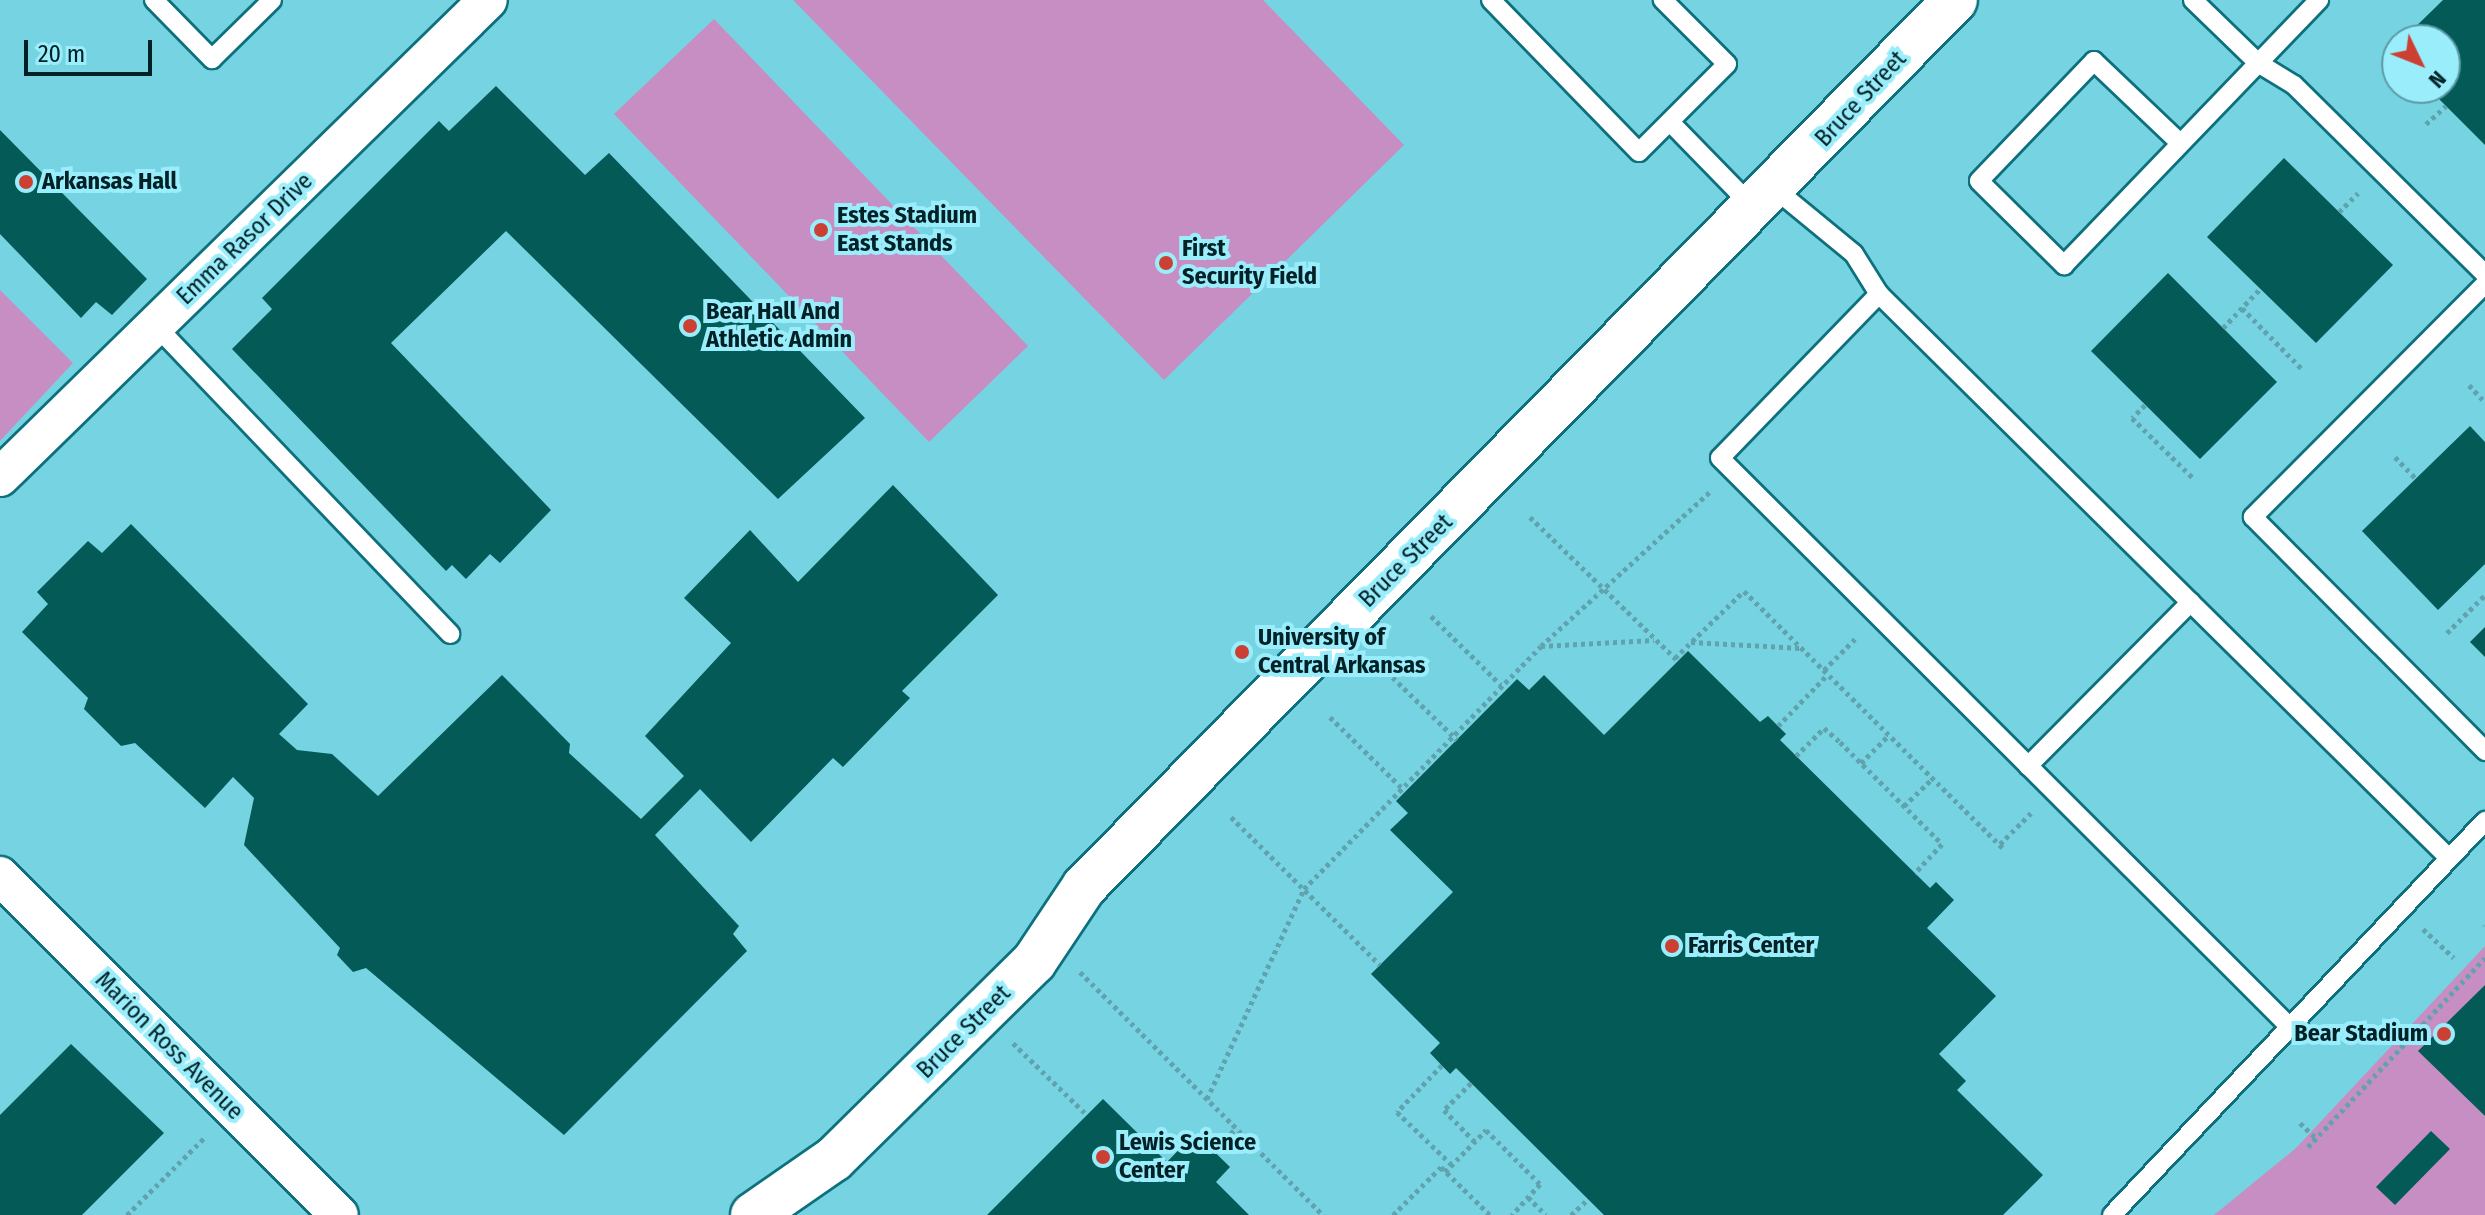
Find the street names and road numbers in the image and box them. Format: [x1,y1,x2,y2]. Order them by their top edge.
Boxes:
street label: Bruce Street [1809,45,1913,153]
street label: Emma Rasor Drive [171,167,319,311]
street label: Bruce Street [1353,508,1459,614]
street label: Marion Ross Avenue [89,966,249,1126]
street label: Bruce Street [911,979,1017,1085]

